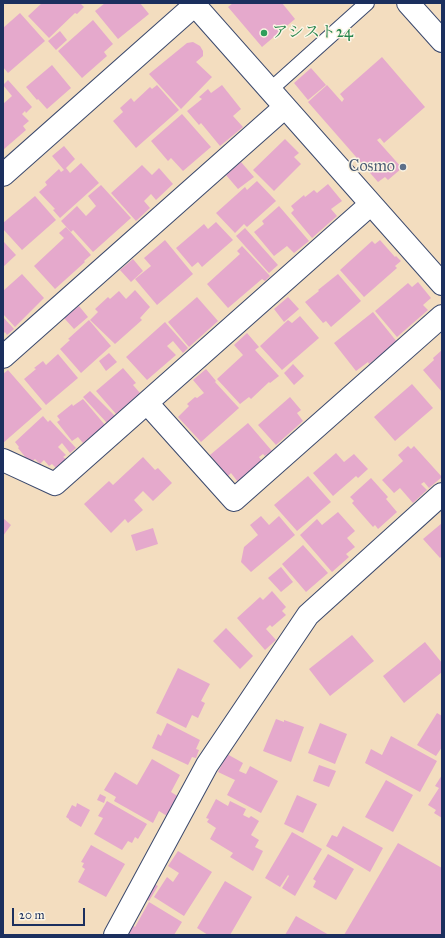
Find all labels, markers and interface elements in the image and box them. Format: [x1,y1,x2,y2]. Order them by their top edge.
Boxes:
place label: アシスト24 [272,23,353,43]
marker: アシスト24 [259,28,269,38]
place label: Cosmo [348,157,395,177]
marker: Cosmo [398,162,408,172]
scale bar [14,900,87,926]
text: 20 m [19,908,45,922]

